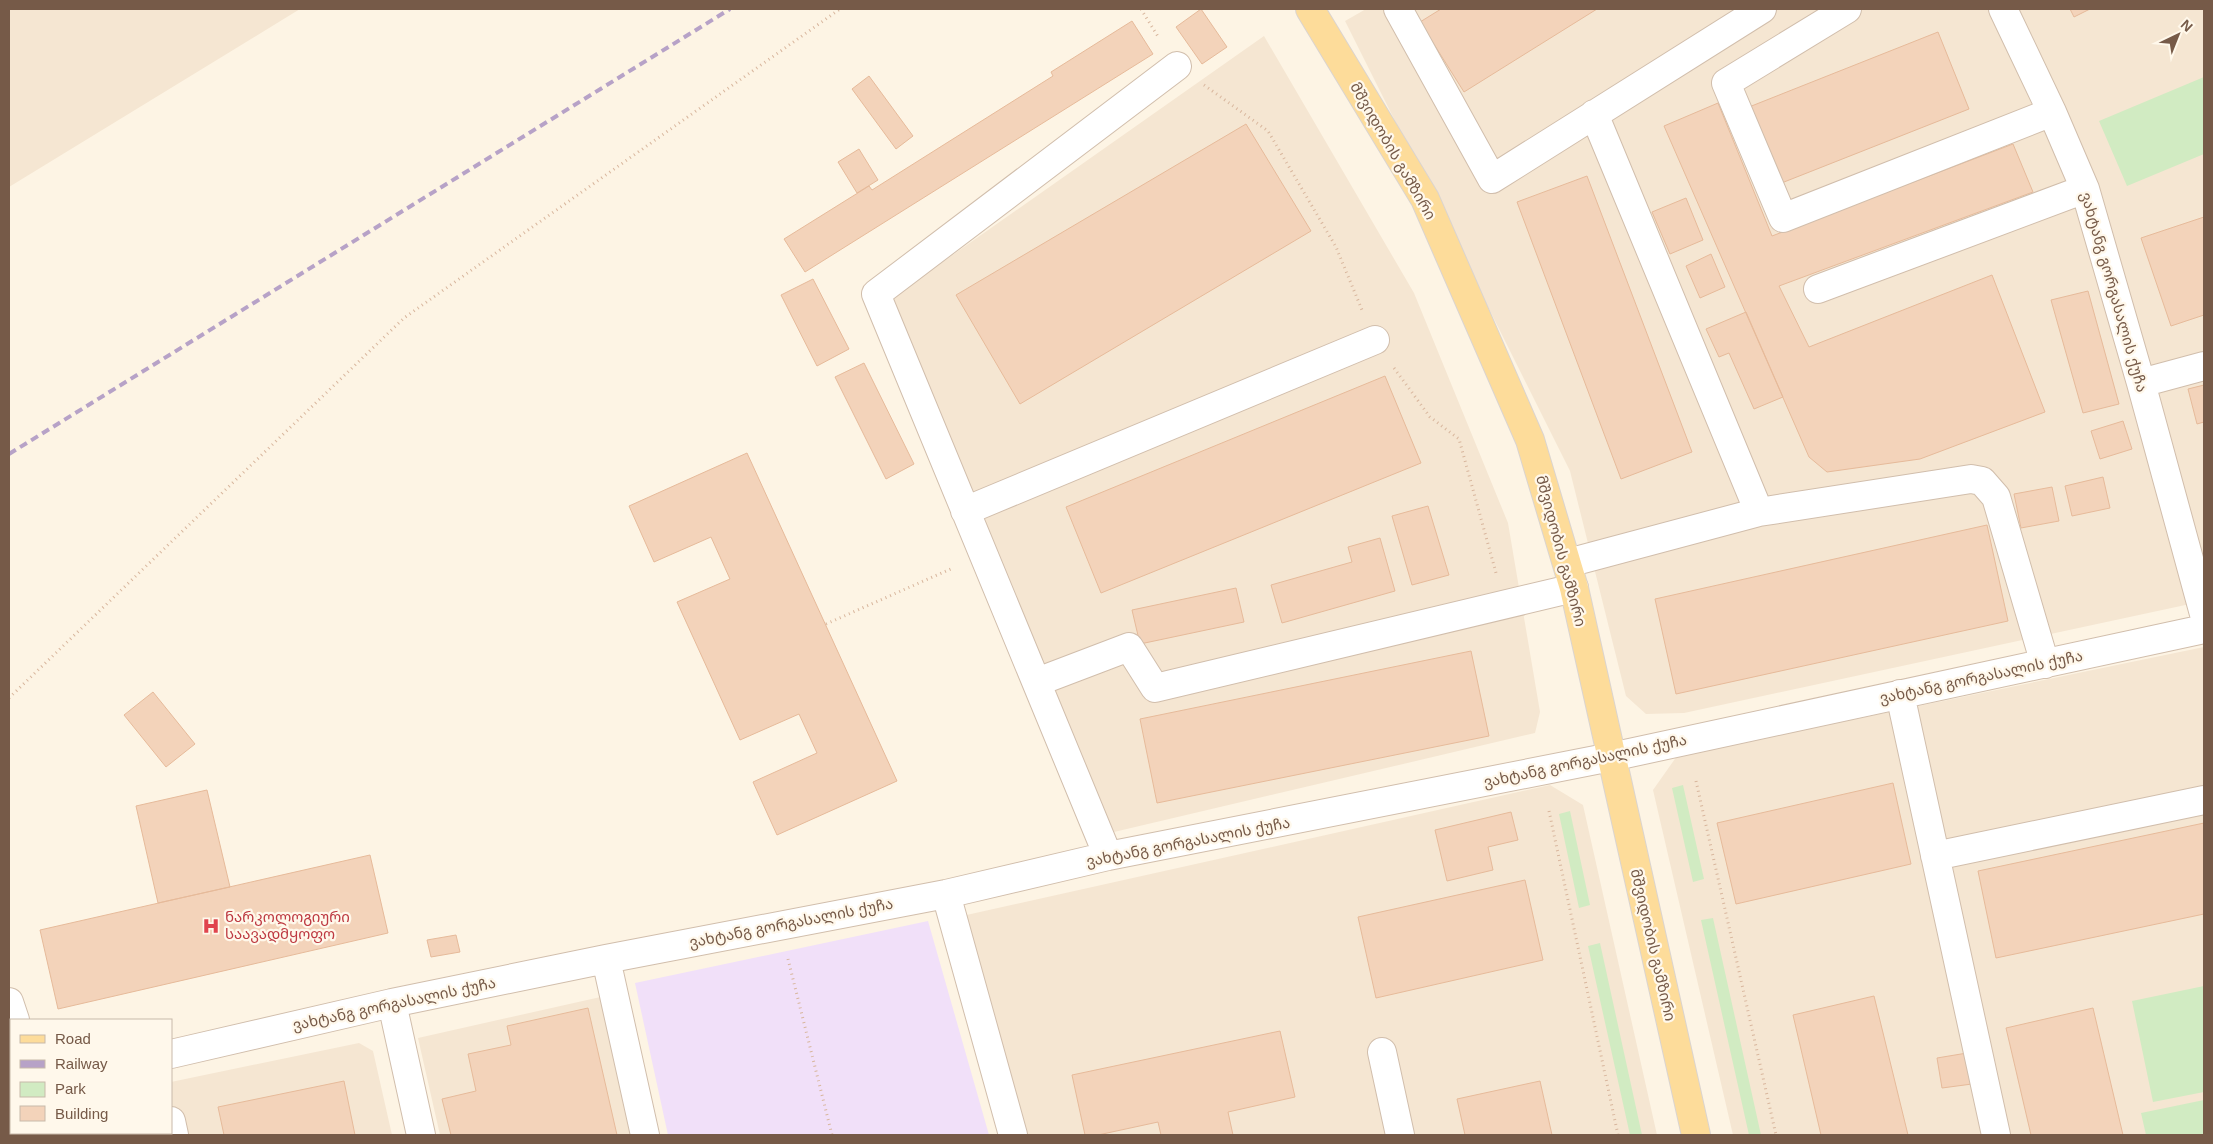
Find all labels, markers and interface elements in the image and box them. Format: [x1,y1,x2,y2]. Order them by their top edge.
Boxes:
north arrow [2153,10,2203,60]
text: N [2178,16,2196,35]
street label: მშვიდობის გამზირი [1346,79,1440,223]
street label: ვახტანგ გორგასალის ქუჩა [2077,190,2151,394]
street label: მშვიდობის გამზირი [1532,473,1590,629]
street label: ვახტანგ გორგასალის ქუჩა [1878,647,2084,707]
street label: ვახტანგ გორგასალის ქუჩა [1482,731,1688,791]
street label: ვახტანგ გორგასალის ქუჩა [1085,813,1291,871]
street label: მშვიდობის გამზირი [1627,867,1679,1023]
street label: ვახტანგ გორგასალის ქუჩა [688,894,894,952]
place label: ნარკოლოგიური საავადმყოფო [225,908,350,943]
hospital icon: ნარკოლოგიური საავადმყოფო [201,916,221,936]
street label: ვახტანგ გორგასალის ქუჩა [291,974,497,1034]
legend [10,1019,172,1134]
text: Road [55,1030,91,1047]
text: Railway [55,1055,108,1072]
text: Park [55,1080,86,1097]
text: Building [55,1105,108,1122]

